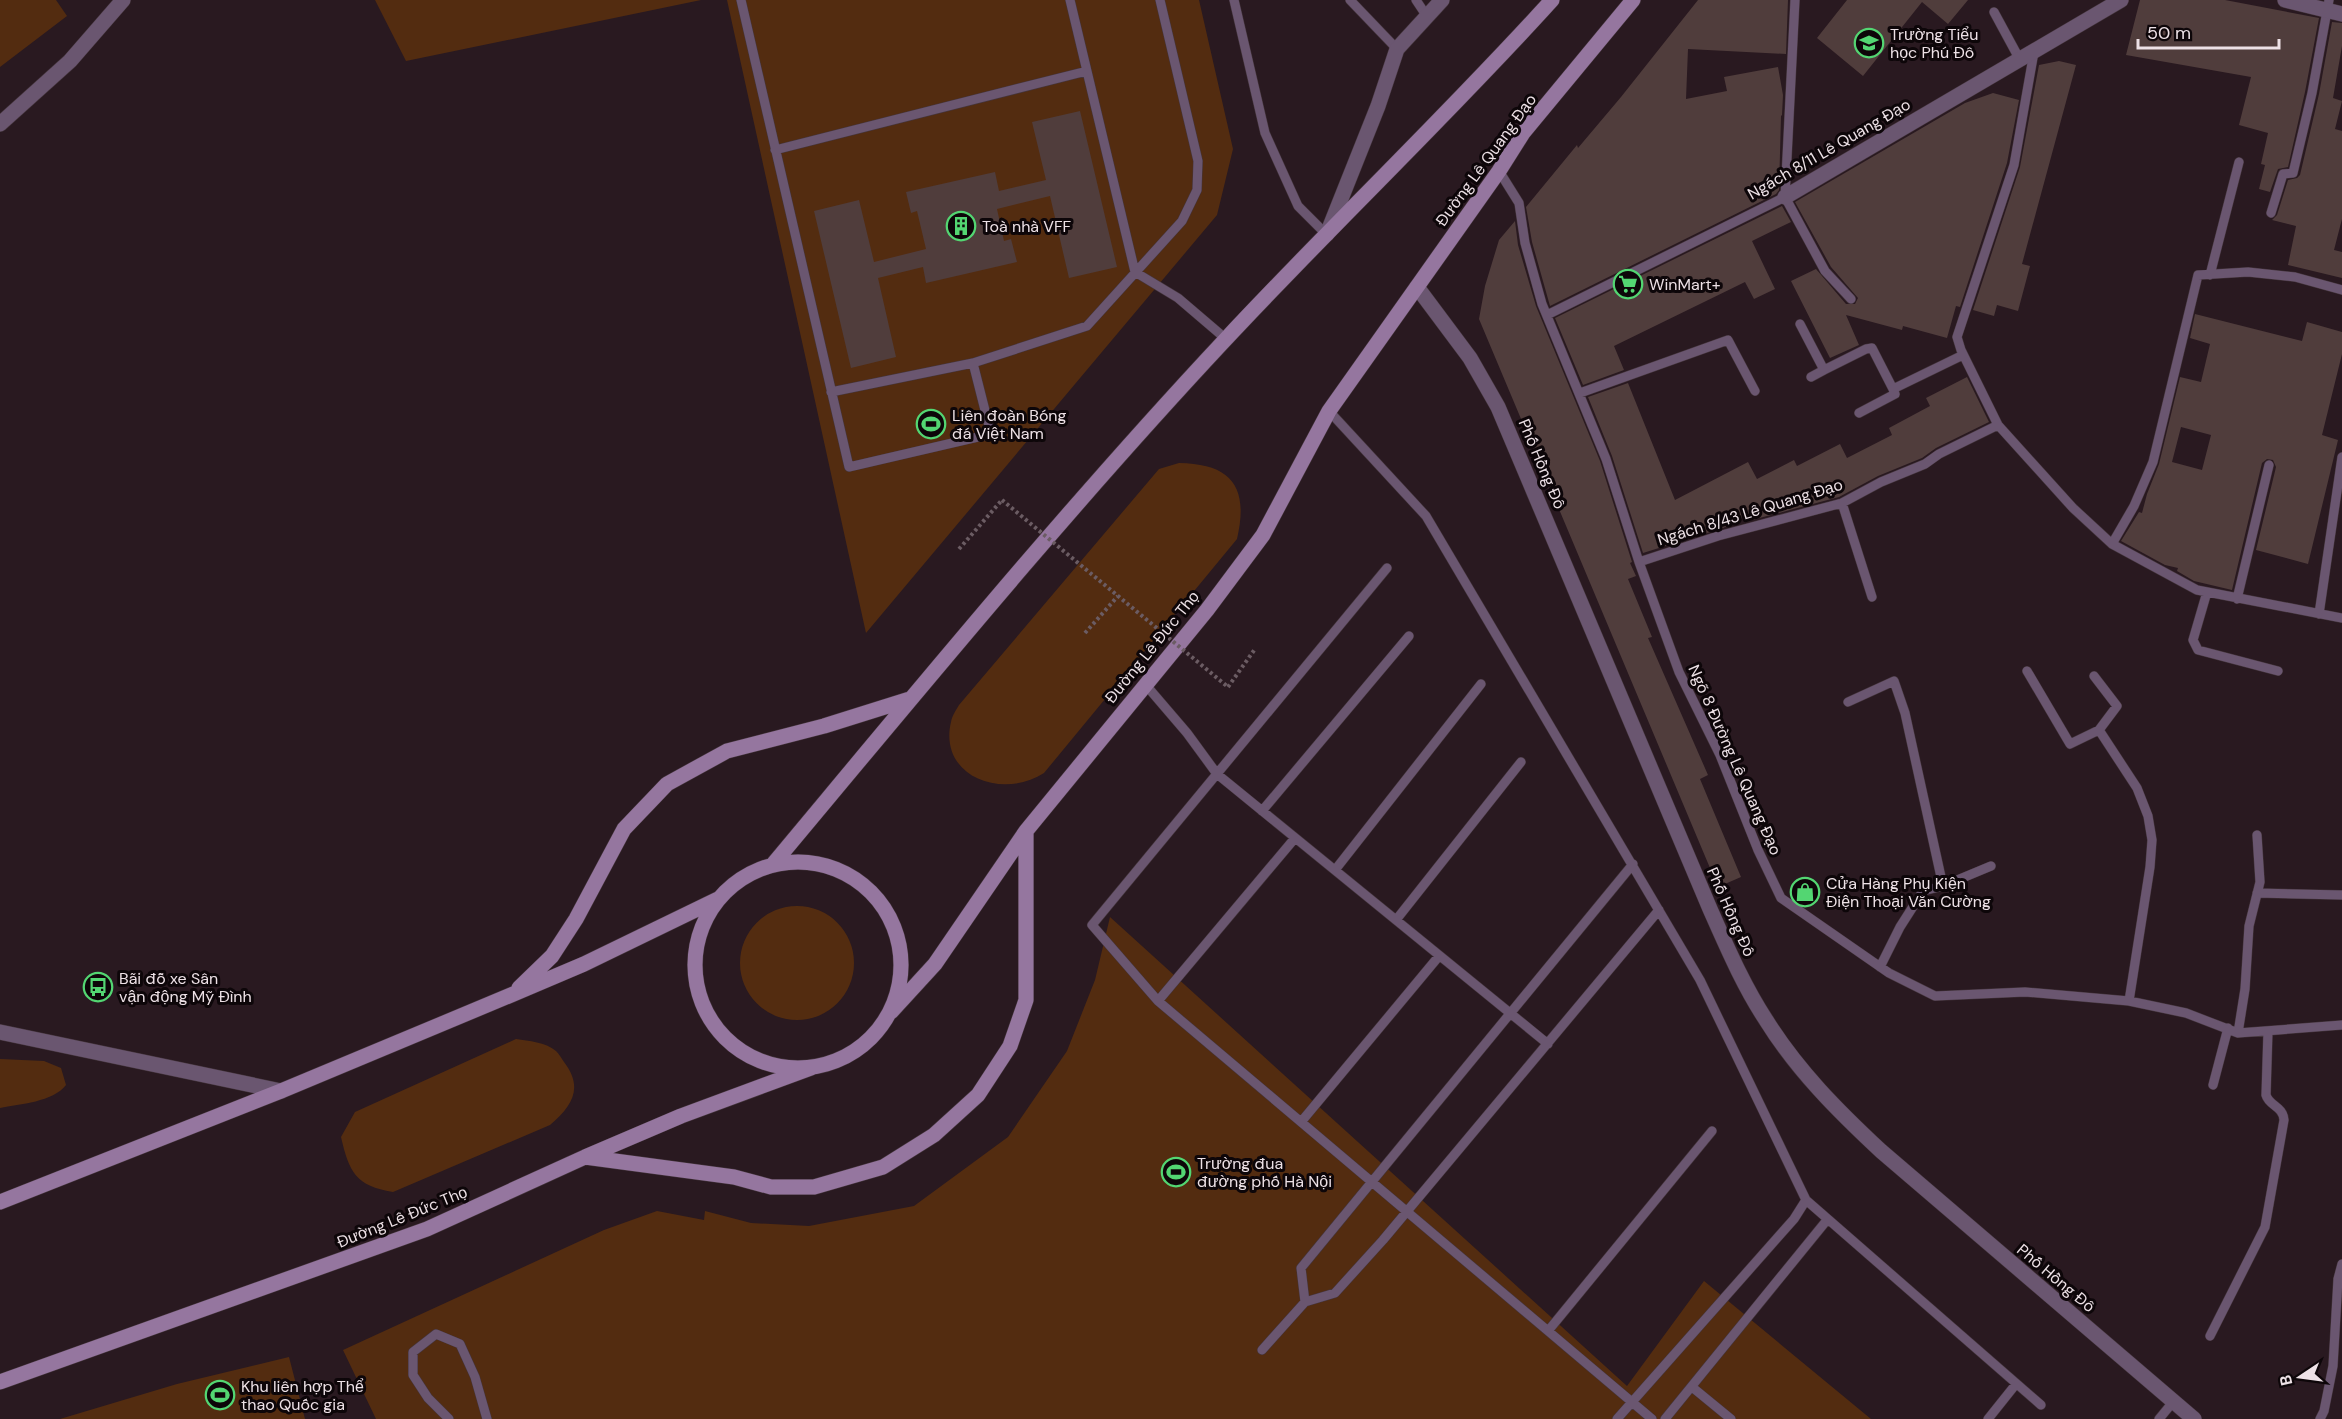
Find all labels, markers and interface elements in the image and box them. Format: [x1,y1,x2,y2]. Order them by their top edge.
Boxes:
scale bar [2138,12,2279,50]
text: 50 m [2147,21,2191,45]
place label: Trường Tiểu học Phú Đô [1890,24,1978,63]
school or university icon: Trường Tiểu học Phú Đô [1853,27,1885,59]
street label: Đường Lê Quang Đạo [1431,90,1541,230]
street label: Ngách 8/11 Lê Quang Đạo [1744,94,1914,204]
building icon: Toà nhà VFF [945,210,977,242]
place label: Toà nhà VFF [982,216,1072,237]
supermarket icon: WinMart+ [1612,268,1644,300]
place label: WinMart+ [1649,274,1721,295]
place label: Liên đoàn Bóng đá Việt Nam [952,405,1067,444]
sports icon: Liên đoàn Bóng đá Việt Nam [915,408,947,440]
street label: Phố Hồng Đô [1514,416,1570,512]
street label: Ngách 8/43 Lê Quang Đạo [1655,474,1845,550]
street label: Đường Lê Đức Thọ [1100,586,1204,708]
street label: Ngõ 8 Đường Lê Quang Đạo [1683,662,1787,858]
street label: Phố Hồng Đô [1702,864,1760,960]
place label: Cửa Hàng Phụ Kiện Điện Thoại Văn Cường [1826,873,1991,912]
shop icon: Cửa Hàng Phụ Kiện Điện Thoại Văn Cường [1789,876,1821,908]
place label: Bãi đỗ xe Sân vận động Mỹ Đình [119,968,252,1007]
bus stop icon: Bãi đỗ xe Sân vận động Mỹ Đình [82,971,114,1003]
place label: Trường đua đường phố Hà Nội [1197,1153,1332,1192]
sports icon: Trường đua đường phố Hà Nội [1160,1156,1192,1188]
street label: Đường Lê Đức Thọ [334,1181,470,1253]
street label: Phố Hồng Đô [2013,1239,2099,1317]
north arrow [2270,1347,2330,1407]
text: B [2274,1373,2297,1388]
place label: Khu liên hợp Thể thao Quốc gia [241,1376,364,1415]
sports icon: Khu liên hợp Thể thao Quốc gia [204,1379,236,1411]

